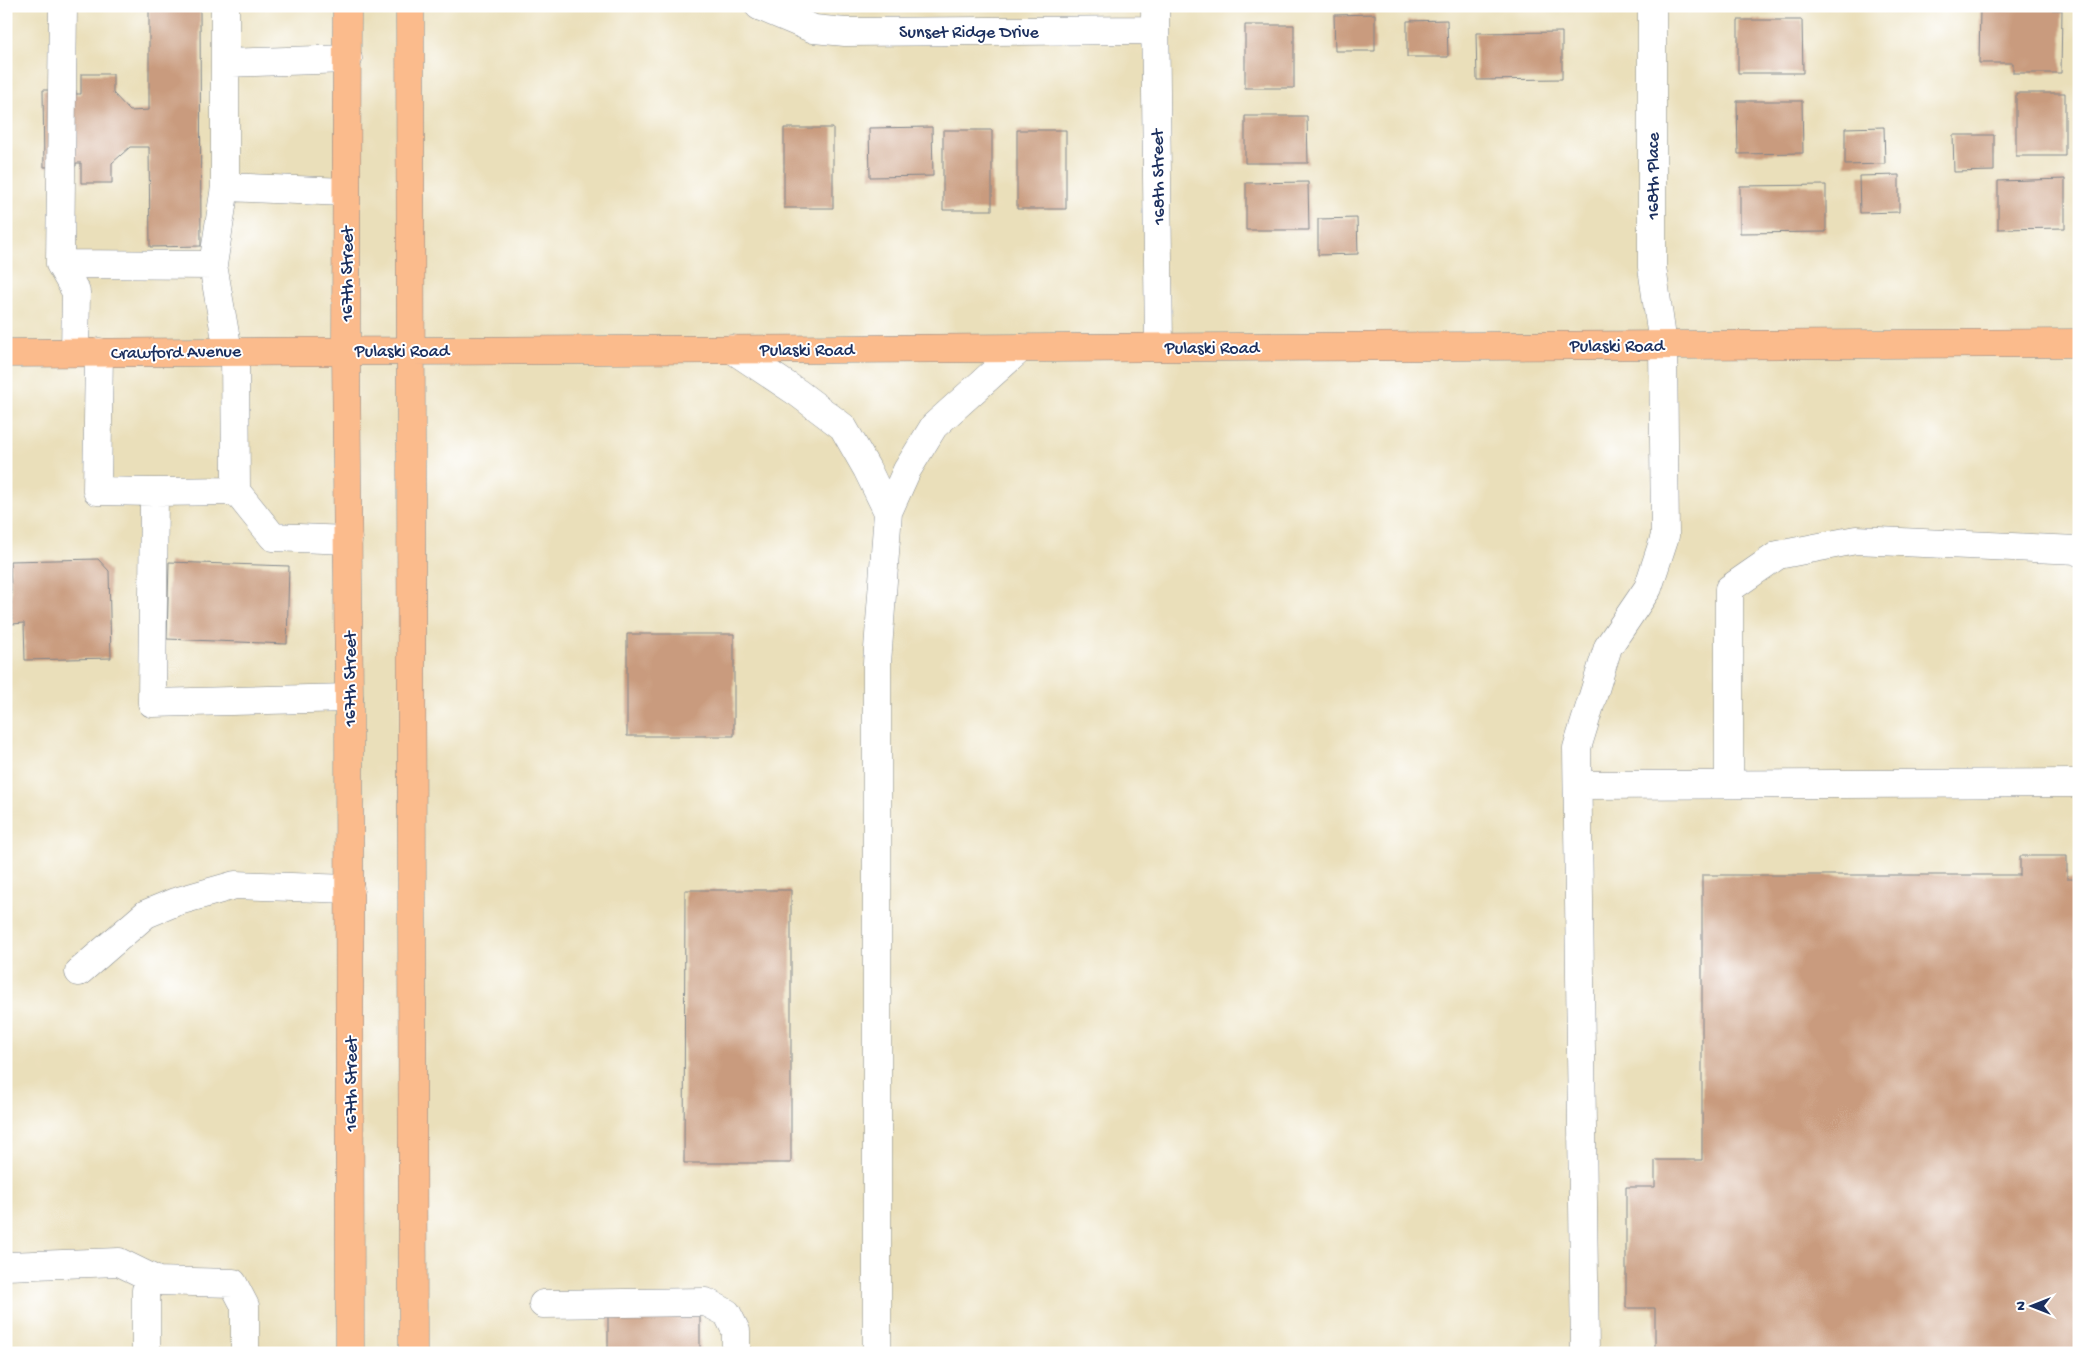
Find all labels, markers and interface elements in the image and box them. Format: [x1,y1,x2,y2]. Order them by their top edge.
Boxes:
street label: Sunset Ridge Drive [899,23,1040,44]
street label: 168th Street [1148,127,1171,226]
street label: 168th Place [1644,132,1665,220]
street label: 167th Street [338,225,359,323]
street label: Pulaski Road [1569,337,1666,358]
street label: Pulaski Road [1164,339,1261,360]
street label: Pulaski Road [759,341,856,362]
street label: Crawford Avenue [111,342,242,365]
street label: Pulaski Road [354,342,451,363]
street label: 167th Street [341,630,362,728]
street label: 167th Street [342,1035,363,1133]
north arrow [2008,1282,2058,1332]
text: N [2013,1301,2030,1311]

